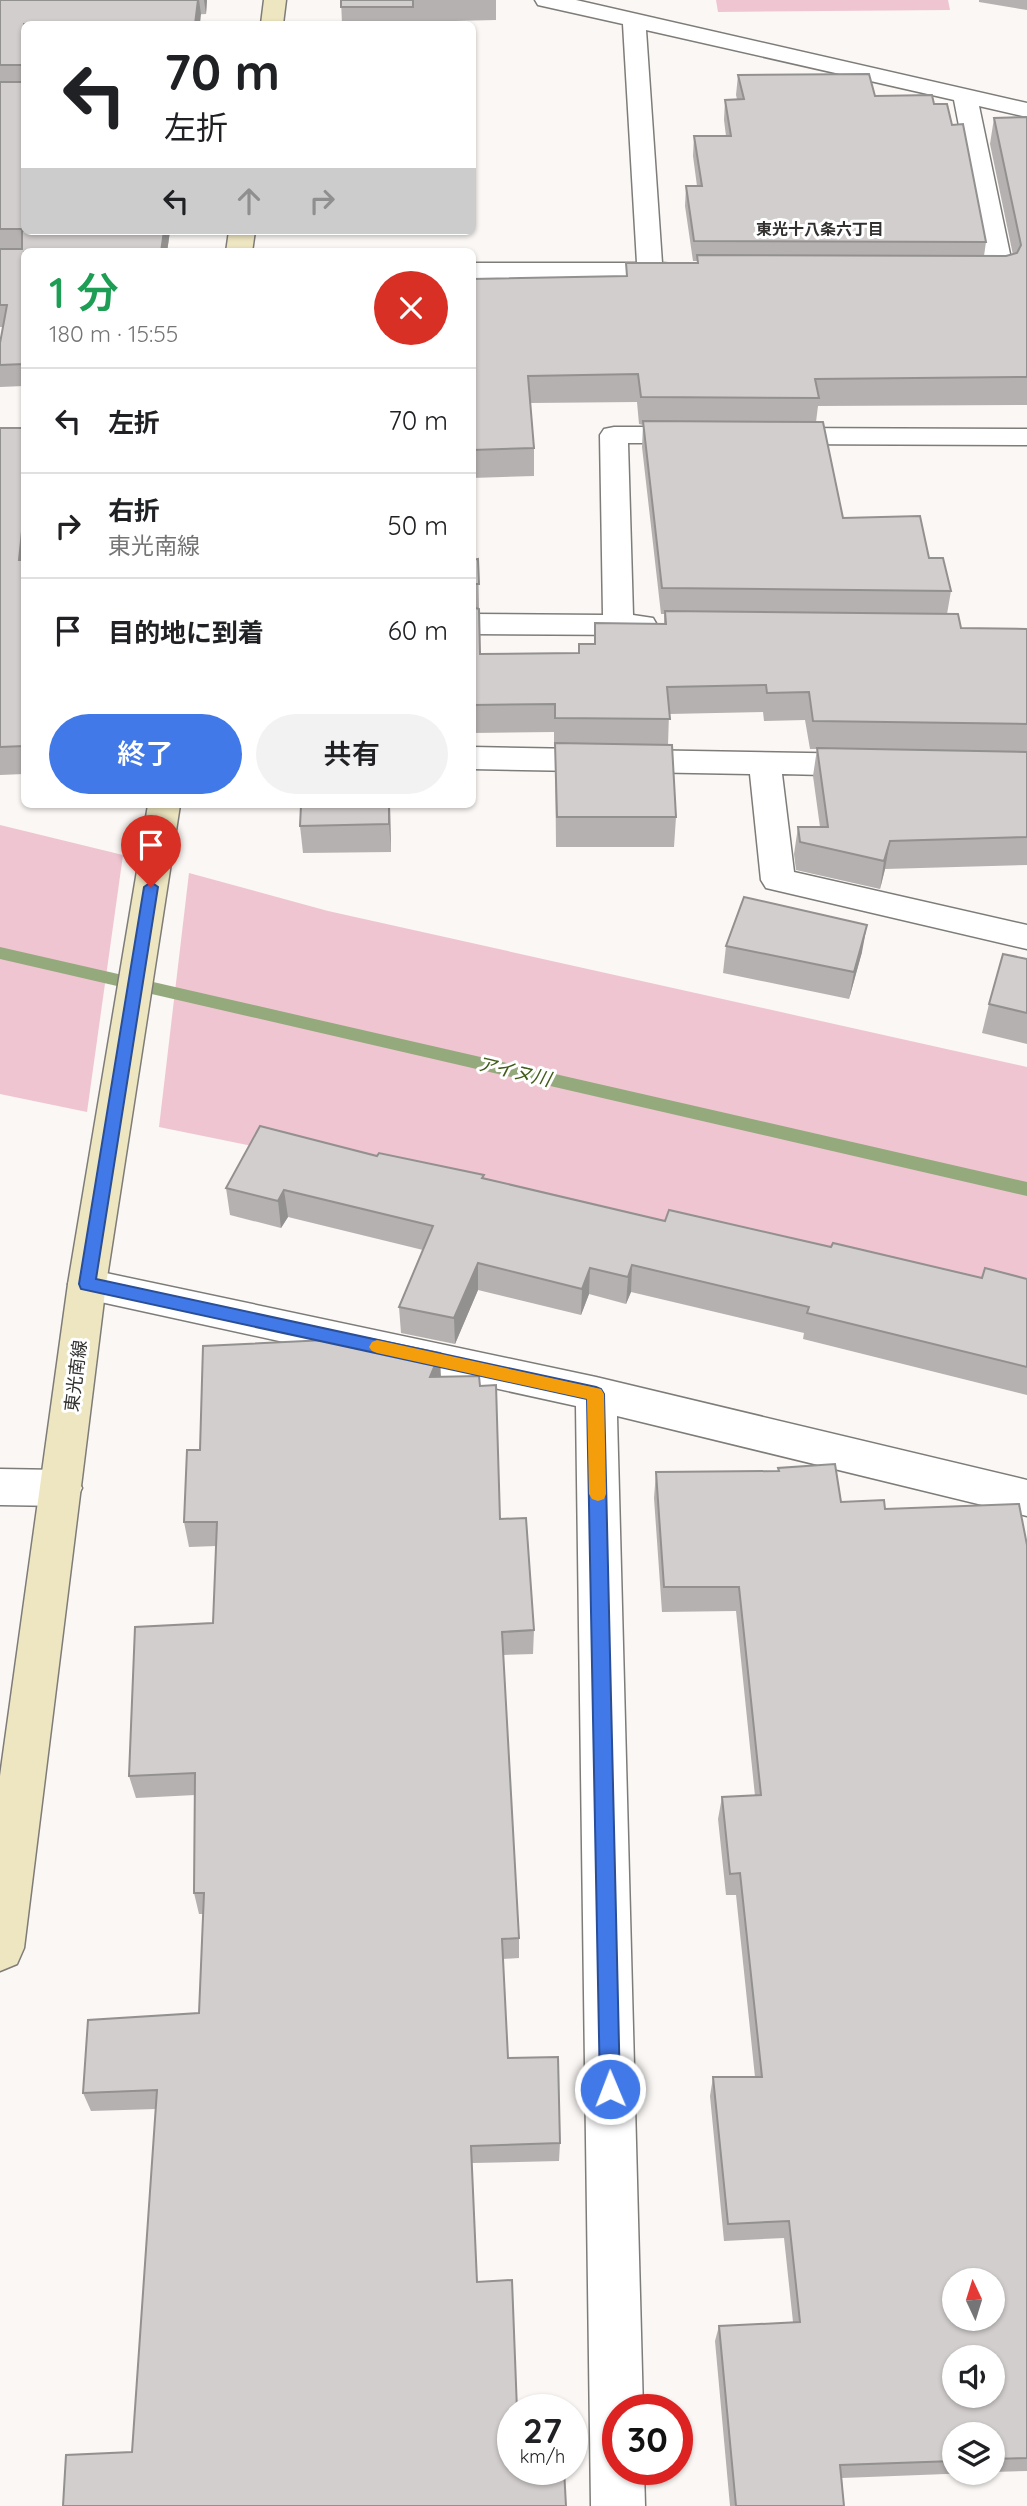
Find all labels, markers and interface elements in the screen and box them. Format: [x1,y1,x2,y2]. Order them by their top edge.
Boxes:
text: 70 m [164,41,280,102]
icon: left [49,49,140,140]
text: 左折 [164,107,228,147]
icon: left [157,182,195,220]
icon: ahead [230,182,268,220]
icon: right [303,182,341,220]
district label: 東光十八条六丁目 [756,219,884,239]
text: 1 分 [49,266,119,319]
button: close [374,271,448,345]
text: 180 m · 15:55 [49,319,178,348]
icon: left [49,402,87,440]
text: 70 m [388,404,448,437]
text: 左折 [108,406,160,439]
text: 右折 [108,494,160,527]
icon: right [49,507,87,545]
text: 50 m [388,509,448,542]
text: 東光南線 [108,531,200,560]
icon: arrive [49,612,87,650]
text: 60 m [388,614,448,647]
text: 目的地に到着 [108,616,264,649]
button: 終了 [49,714,242,794]
button: 共有 [256,714,448,794]
pin [121,815,181,887]
icon: arrive [132,826,170,864]
water label: アイヌ川 [475,1051,555,1092]
street label: 東光南線 [60,1339,91,1413]
position arrow [573,2052,647,2126]
north arrow [942,2268,1004,2331]
map controls [942,2268,1005,2485]
button: sound [942,2345,1005,2408]
speed limit sign: 30 [602,2394,693,2485]
text: 27 [523,2408,562,2452]
button: layers [942,2422,1005,2485]
text: km/h [520,2445,565,2468]

